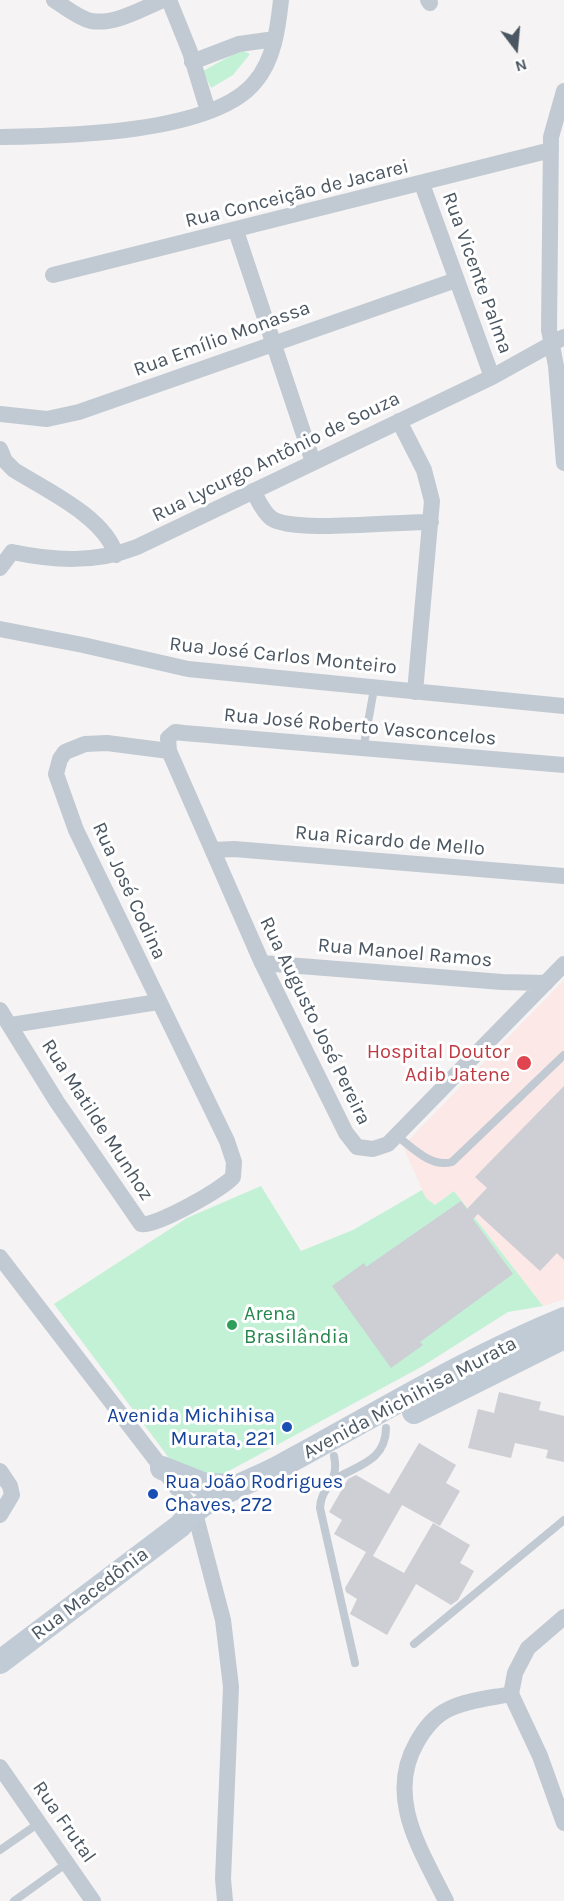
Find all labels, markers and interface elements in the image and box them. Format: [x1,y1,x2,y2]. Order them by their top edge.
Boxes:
north arrow [486,18,546,78]
text: N [513,55,529,76]
street label: Rua Conceição de Jacarei [183,155,411,233]
street label: Rua Vicente Palma [437,189,517,357]
street label: Rua Emílio Monassa [130,296,314,382]
street label: Rua Lycurgo Antônio de Souza [148,386,404,528]
street label: Rua José Carlos Monteiro [168,632,398,680]
street label: Rua José Roberto Vasconcelos [223,703,497,751]
street label: Rua José Codina [87,819,171,963]
street label: Rua Ricardo de Mello [294,821,486,861]
street label: Rua Augusto José Pereira [254,913,376,1129]
street label: Rua Manoel Ramos [317,933,493,973]
street label: Rua Matilde Munhoz [36,1035,158,1205]
place label: Hospital Doutor Adib Jatene [367,1040,510,1087]
marker: Hospital Doutor Adib Jatene [515,1054,533,1072]
place label: Arena Brasilândia [244,1302,349,1349]
marker: Arena Brasilândia [225,1318,239,1332]
street label: Avenida Michihisa Murata [299,1331,521,1465]
place label: Avenida Michihisa Murata, 221 [107,1404,275,1451]
marker: Avenida Michihisa Murata, 221 [280,1420,294,1434]
place label: Rua João Rodrigues Chaves, 272 [165,1470,343,1517]
marker: Rua João Rodrigues Chaves, 272 [146,1487,160,1501]
street label: Rua Macedônia [27,1542,153,1646]
street label: Rua Frutal [27,1777,101,1867]

